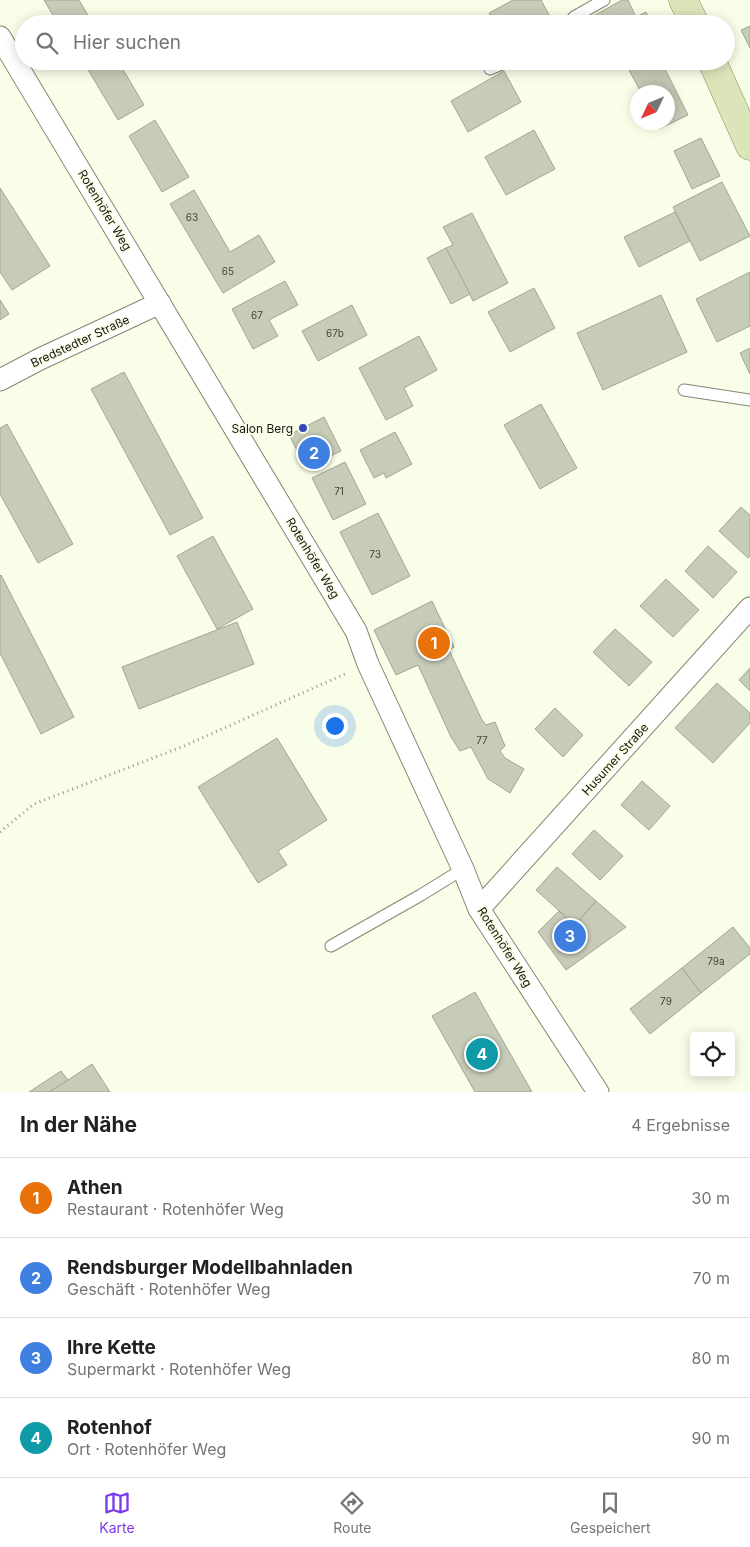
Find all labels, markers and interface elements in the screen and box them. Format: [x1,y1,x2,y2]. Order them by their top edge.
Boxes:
search box [15,15,735,70]
icon: search [33,29,61,57]
text: Hier suchen [73,31,181,54]
north arrow [630,85,675,130]
street label: Rotenhöfer Weg [75,167,135,253]
house number: 63 [186,211,198,223]
house number: 65 [222,265,234,277]
house number: 67 [251,309,263,321]
street label: Bredstedter Straße [28,312,132,370]
house number: 67b [326,327,344,339]
place label: Salon Berg [231,421,293,436]
marker: Salon Berg [297,422,309,434]
pin: 2 [298,434,330,472]
house number: 71 [334,485,344,497]
street label: Rotenhöfer Weg [283,515,343,601]
house number: 73 [369,548,381,560]
pin: 1 [418,624,450,662]
your location [322,713,348,739]
street label: Husumer Straße [579,720,651,798]
house number: 77 [476,734,488,746]
street label: Rotenhöfer Weg [474,904,536,990]
pin: 3 [554,917,586,955]
house number: 79a [707,955,725,967]
house number: 79 [660,995,672,1007]
map controls [690,1032,735,1077]
button: locate [690,1032,735,1077]
pin: 4 [466,1035,498,1073]
text: In der Nähe [20,1112,137,1137]
text: 4 Ergebnisse [631,1115,730,1135]
text: Athen [67,1176,123,1199]
text: 1 [33,1188,39,1208]
text: 30 m [692,1188,730,1208]
text: Restaurant · Rotenhöfer Weg [67,1199,284,1219]
text: Rendsburger Modellbahnladen [67,1256,353,1279]
text: 2 [31,1268,41,1288]
text: 70 m [693,1268,730,1288]
text: Geschäft · Rotenhöfer Weg [67,1279,270,1299]
text: Ihre Kette [67,1336,156,1359]
text: 3 [31,1348,41,1368]
text: 80 m [691,1348,730,1368]
text: Supermarkt · Rotenhöfer Weg [67,1359,291,1379]
text: Rotenhof [67,1416,152,1439]
text: 4 [31,1428,41,1448]
text: 90 m [691,1428,730,1448]
text: Ort · Rotenhöfer Weg [67,1439,226,1459]
tab: Karte [99,1489,135,1536]
tab: Route [333,1489,371,1536]
tab: Gespeichert [570,1489,651,1536]

